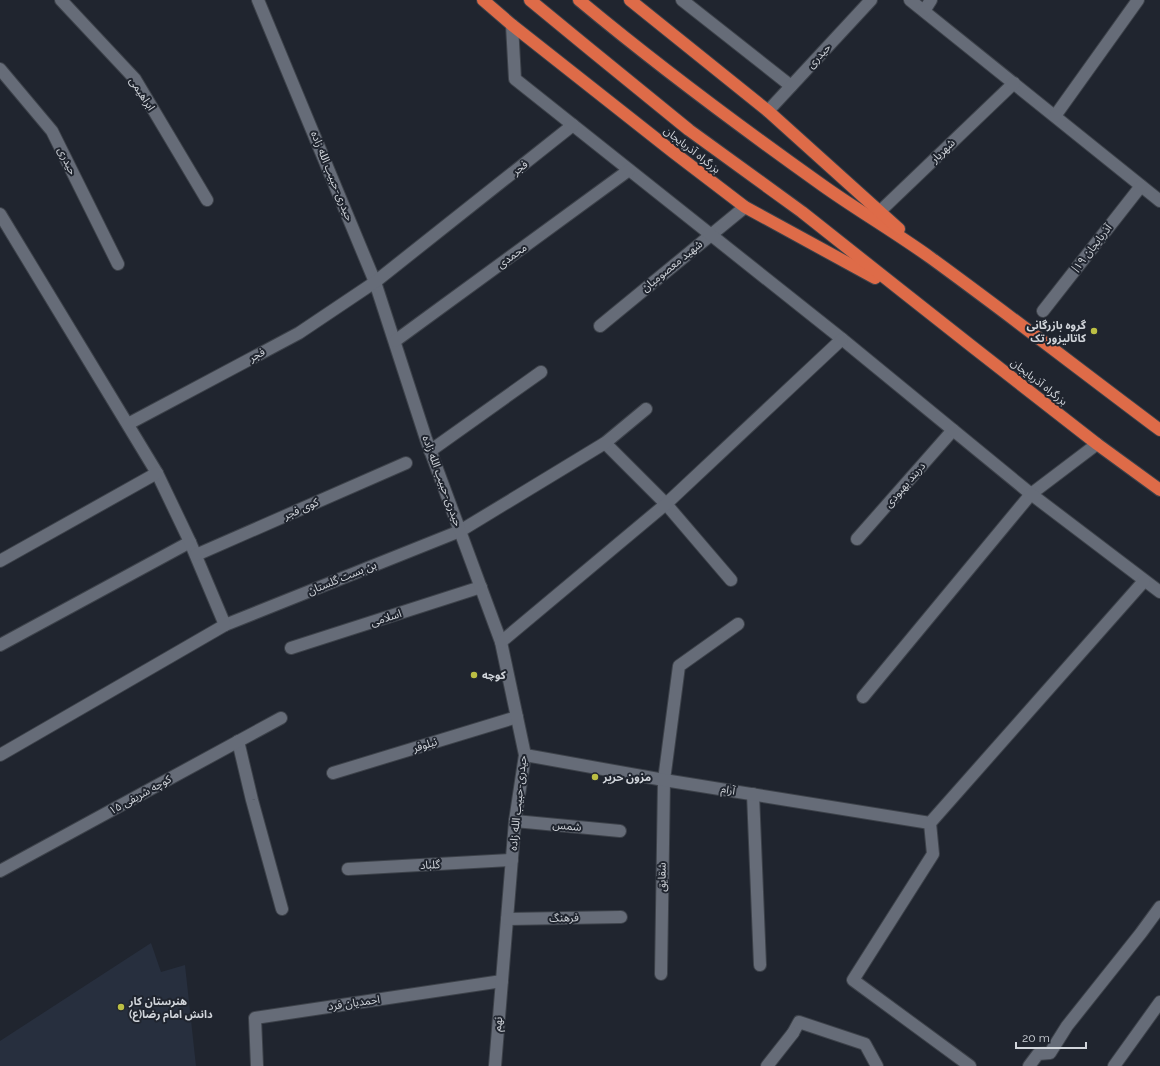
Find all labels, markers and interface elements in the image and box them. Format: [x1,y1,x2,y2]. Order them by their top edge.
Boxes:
street label: حیدری [804,41,834,71]
street label: ابراهیمی [126,75,158,113]
street label: بزرگراه آذربایجان [661,124,723,176]
street label: حیدری-حبیب الله زاده [308,129,356,223]
street label: شهریار [927,136,958,166]
street label: حیدری [55,145,79,177]
street label: فجر [509,158,530,179]
street label: |آذربایجان ۱۹ [1069,221,1115,274]
street label: شهید معصومیان [639,237,705,295]
street label: محمدی [495,241,529,271]
place label: گروه بازرگانی کاتالیزور تک [1026,319,1087,345]
marker: گروه بازرگانی کاتالیزور تک [1089,326,1099,336]
street label: فجر [246,345,267,365]
street label: بزرگراه آذربایجان [1008,356,1070,408]
street label: حیدری-حبیب الله زاده [419,434,465,529]
street label: دربند بهبودی [882,460,928,510]
street label: کوی فجر [280,495,321,523]
street label: بن بست گلستان [306,558,378,598]
street label: اسلامی [369,607,403,629]
place label: کوچه [482,669,507,682]
marker: کوچه [469,670,479,680]
street label: نیلوفر [410,735,439,755]
street label: حیدری-حبیب الله زاده [507,754,530,851]
place label: مزون حریر [602,771,651,784]
street label: کوچه شریفی ۱۵ [107,772,174,818]
marker: مزون حریر [590,772,600,782]
street label: آرام [720,782,737,799]
street label: شمس [552,818,582,834]
street label: گلباد [420,858,441,872]
street label: شقایق [655,862,669,892]
street label: فرهنگ [549,911,579,925]
street label: احمدیان فرد [327,993,381,1013]
place label: هنرستان کار دانش امام رضا(ع) [128,995,213,1023]
marker: هنرستان کار دانش امام رضا(ع) [116,1002,126,1012]
street label: نهم [491,1016,507,1032]
scale bar [1016,1024,1086,1050]
text: 20 m [1022,1031,1050,1045]

